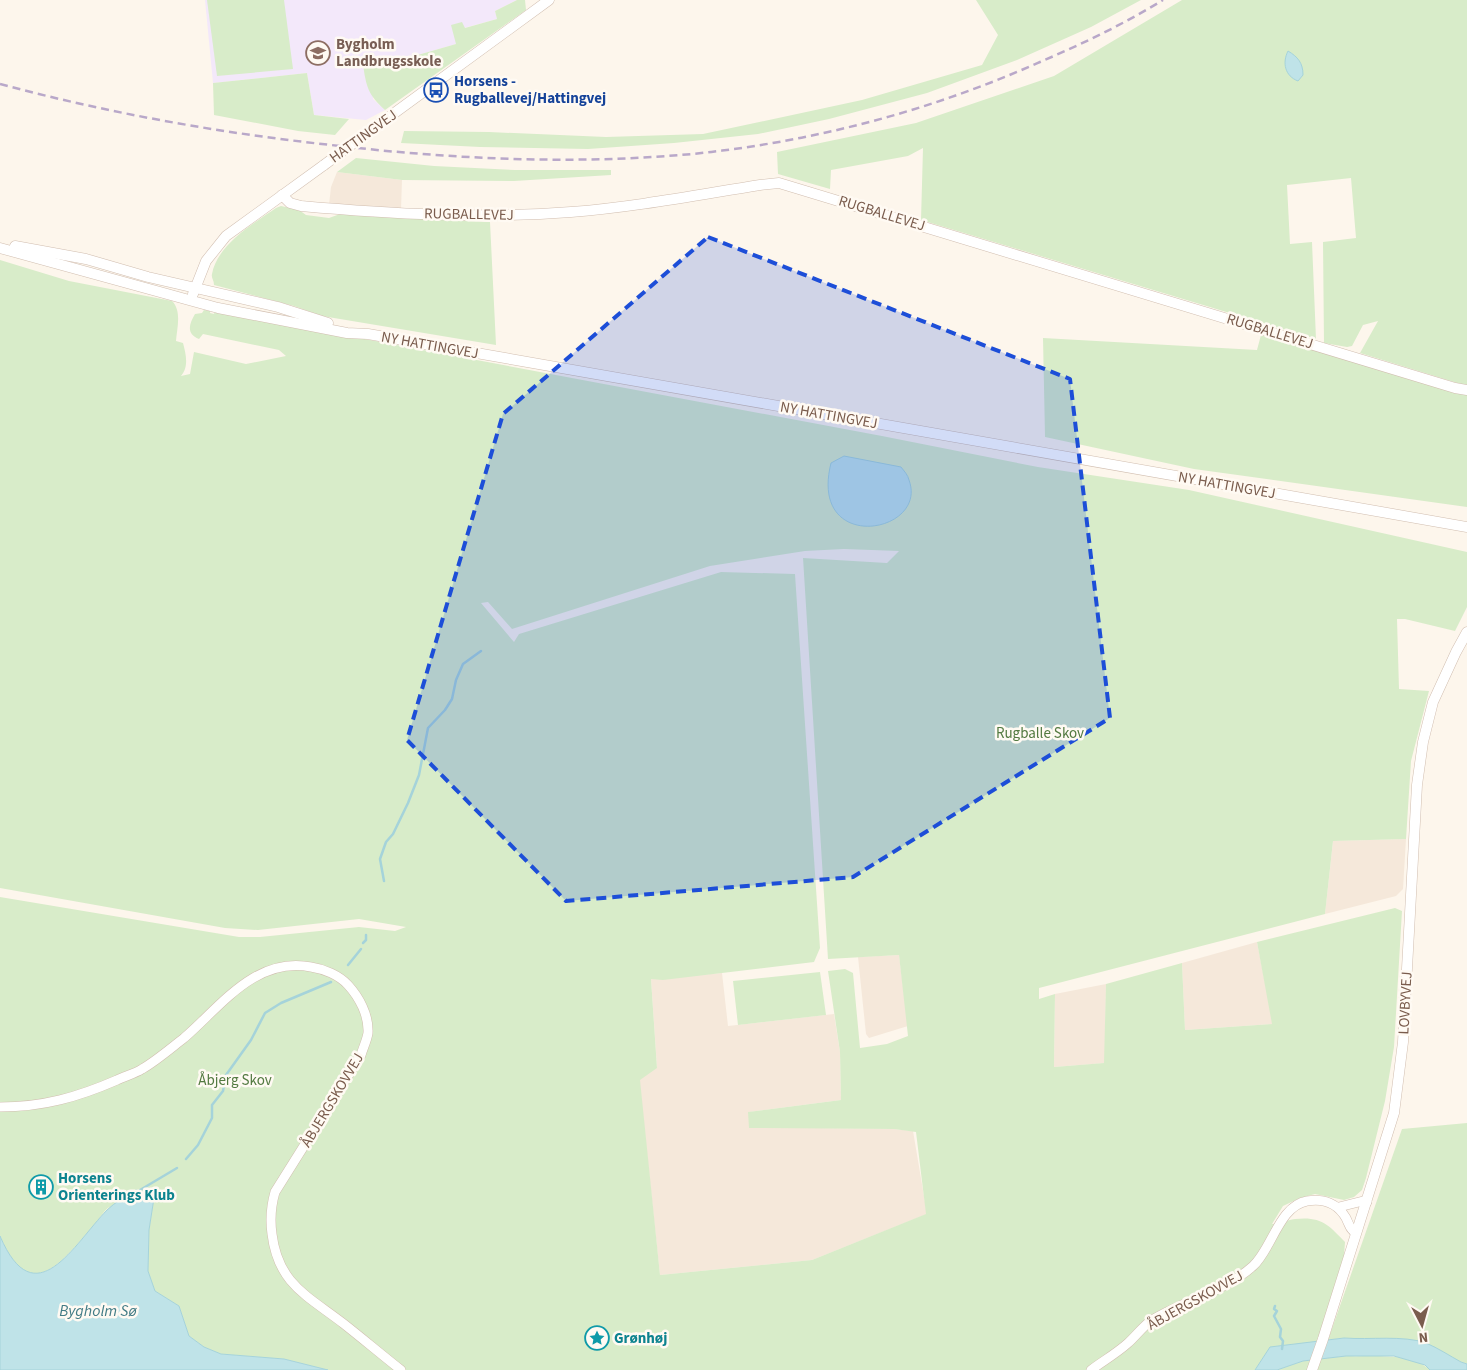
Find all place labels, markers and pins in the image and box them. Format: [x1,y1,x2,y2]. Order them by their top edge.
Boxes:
place label: Bygholm Landbrugsskole [336,34,442,72]
school or university icon: Bygholm Landbrugsskole [305,40,331,66]
place label: Horsens - Rugballevej/Hattingvej [454,71,606,109]
bus stop icon: Horsens - Rugballevej/Hattingvej [423,77,449,103]
place label: Horsens Orienterings Klub [58,1168,175,1206]
building icon: Horsens Orienterings Klub [28,1174,54,1200]
place icon: Grønhøj [584,1325,610,1351]
place label: Grønhøj [614,1328,667,1349]

